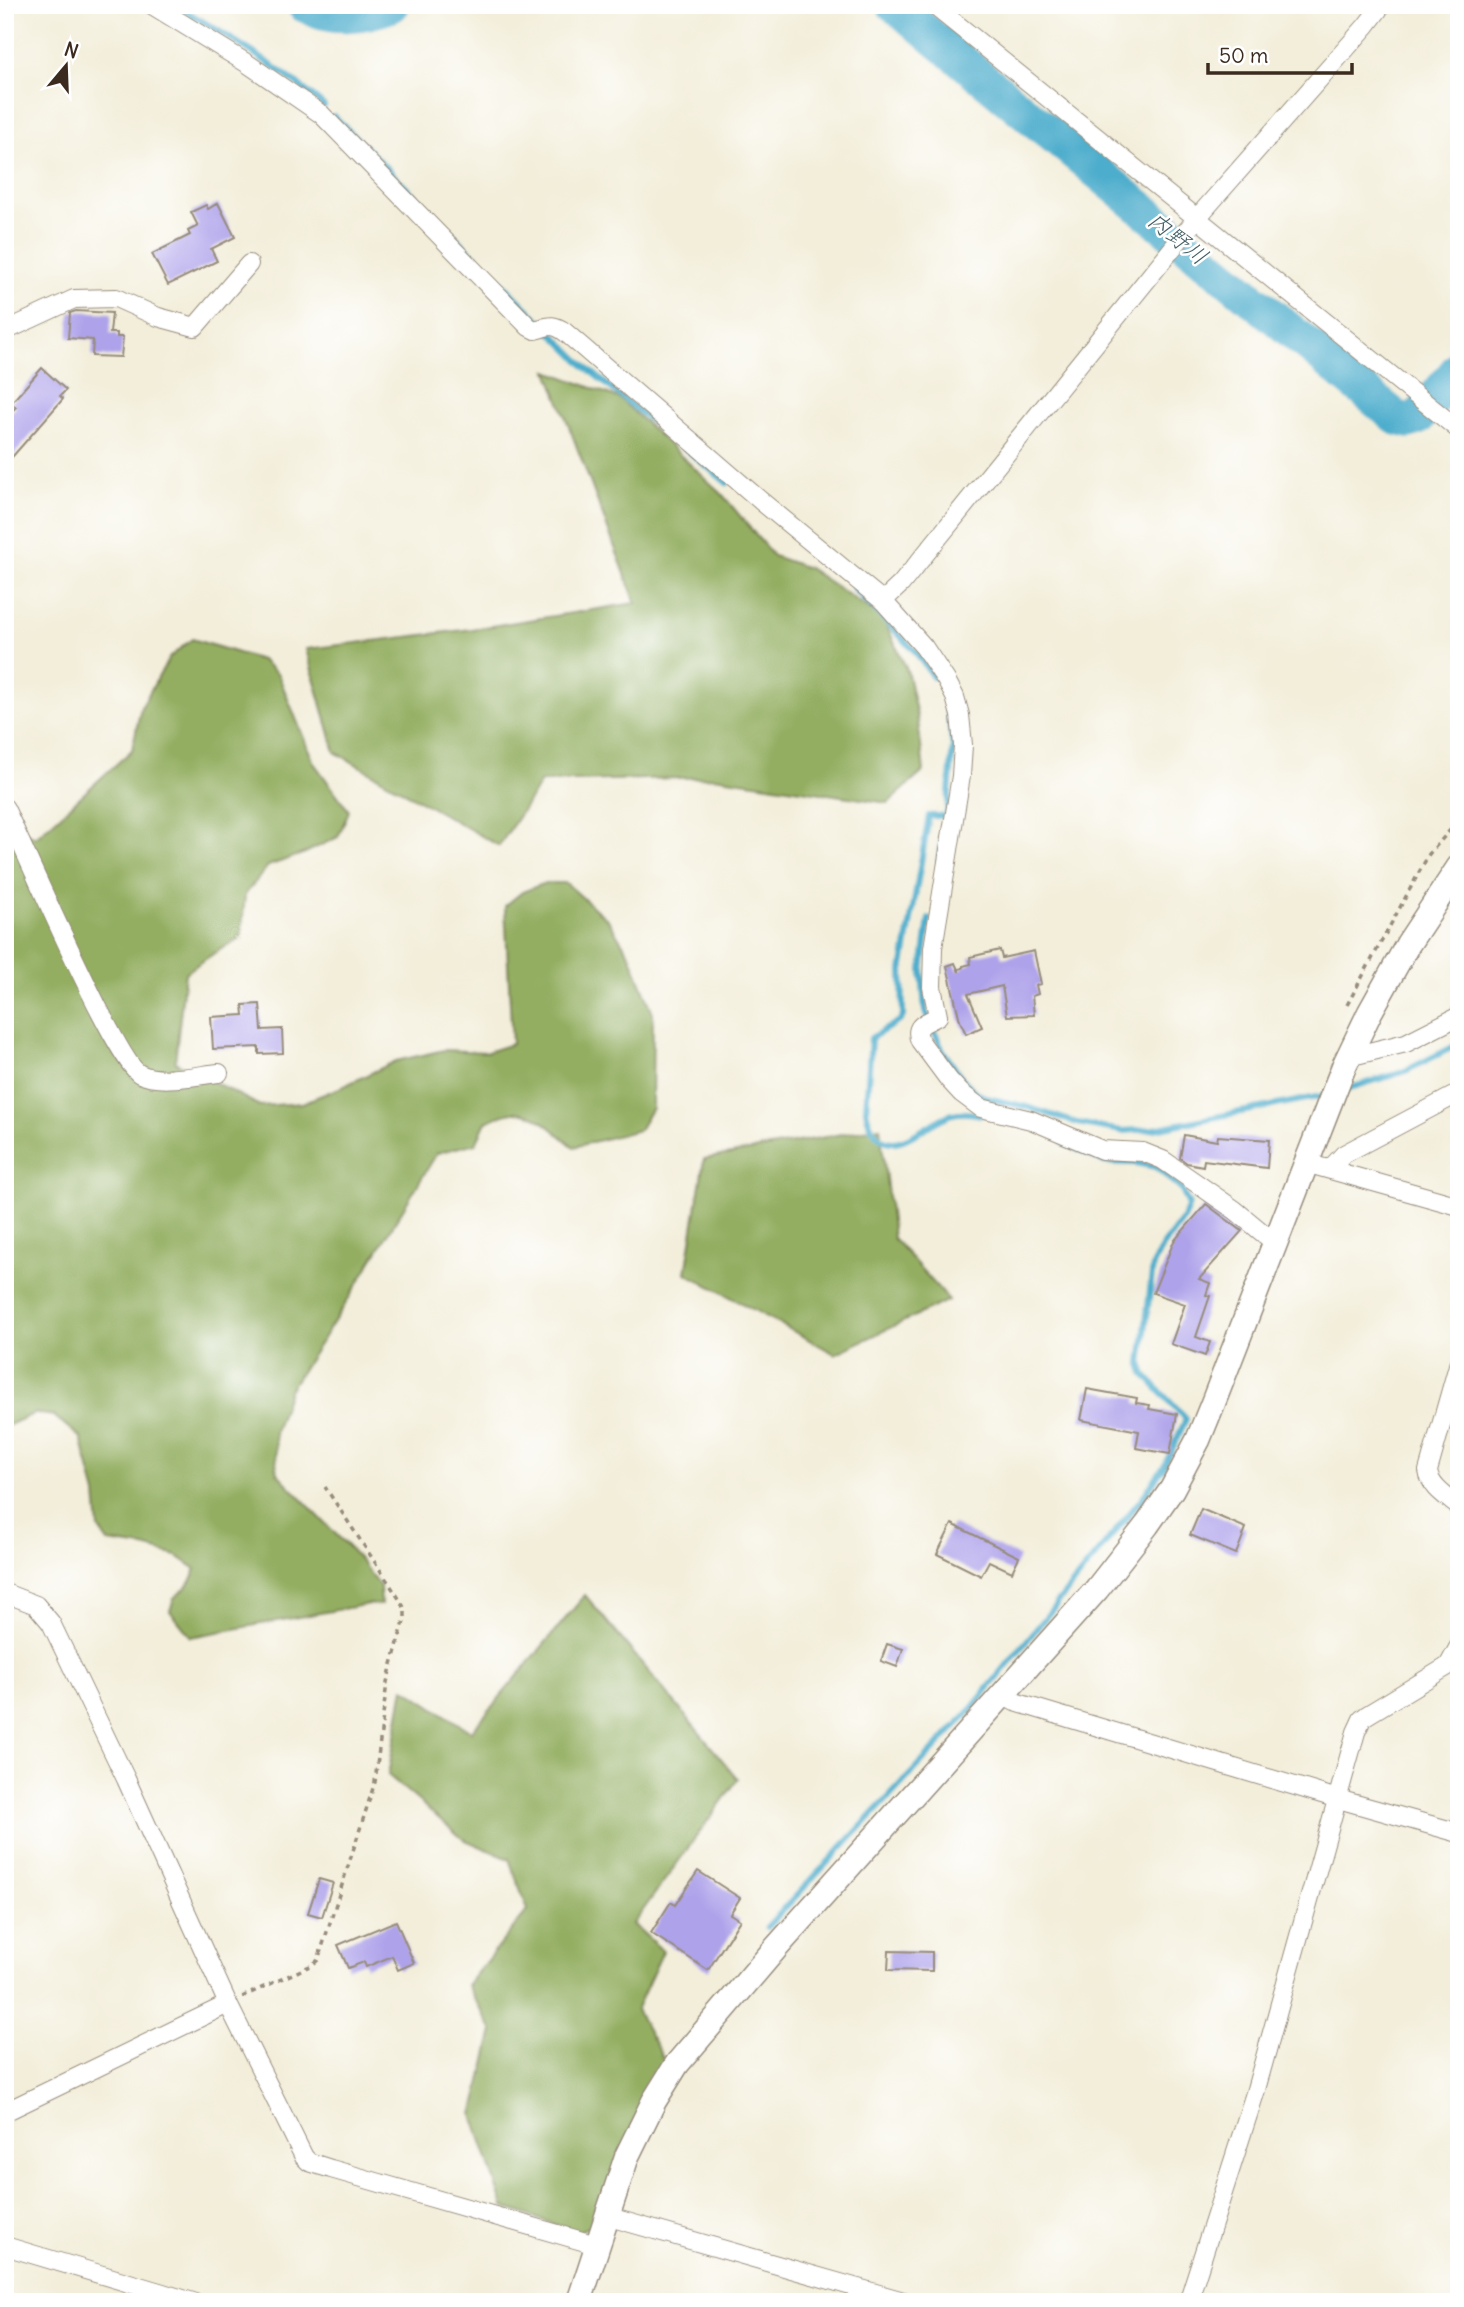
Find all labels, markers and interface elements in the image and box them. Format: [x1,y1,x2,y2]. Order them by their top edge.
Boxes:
north arrow [32,32,102,102]
scale bar [1208,32,1352,76]
text: N [61,36,82,63]
text: 50 m [1219,42,1268,69]
water label: 内野川 [1142,205,1214,271]

